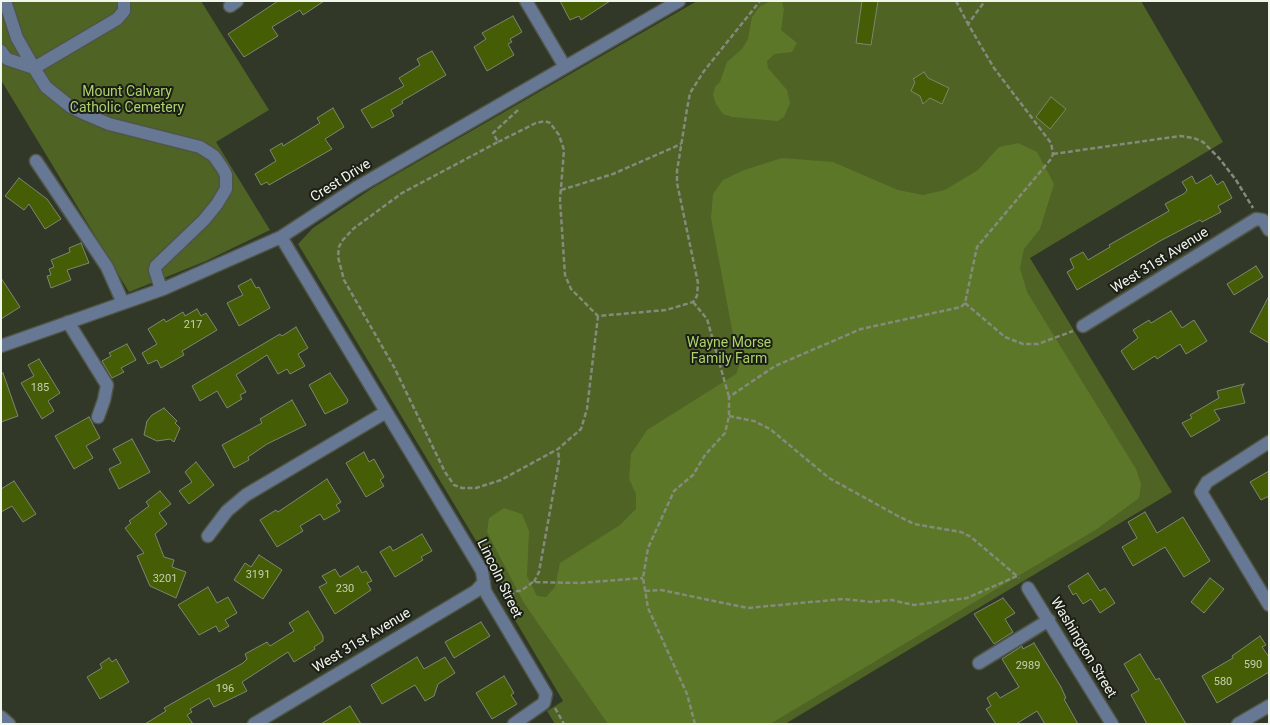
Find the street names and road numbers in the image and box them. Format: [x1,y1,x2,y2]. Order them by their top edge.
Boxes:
street label: Crest Drive [308,156,374,206]
street label: West 31st Avenue [1108,224,1212,298]
street label: Lincoln Street [473,537,525,621]
street label: Washington Street [1046,595,1120,701]
street label: West 31st Avenue [310,605,414,677]

